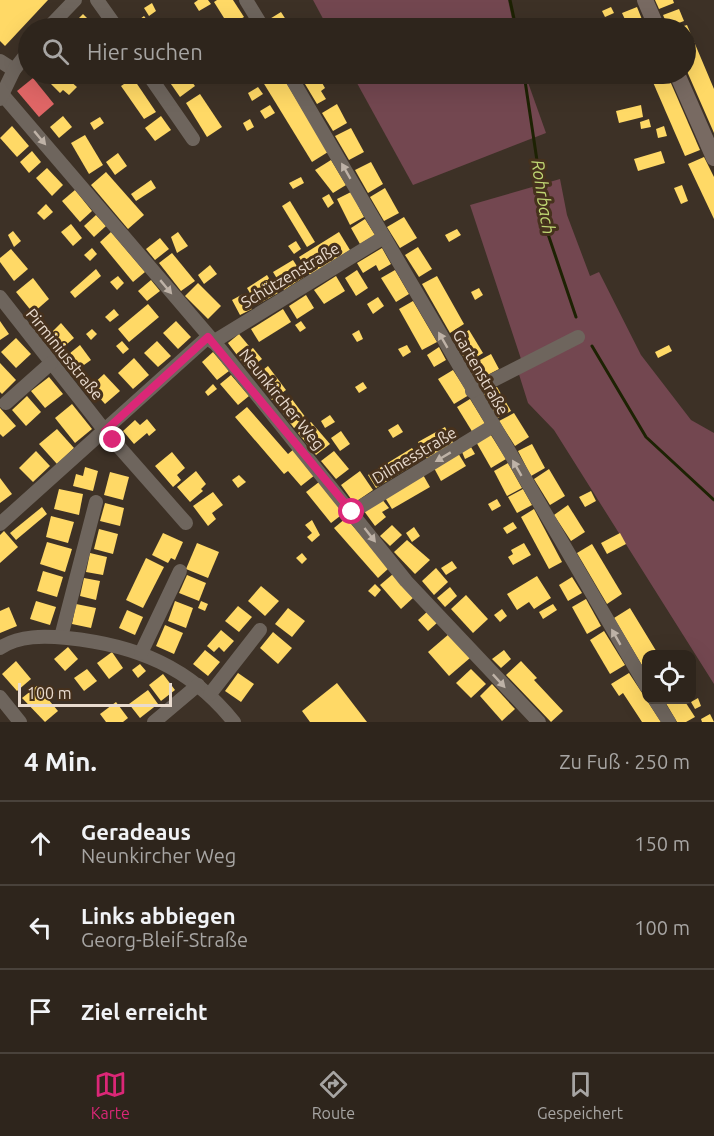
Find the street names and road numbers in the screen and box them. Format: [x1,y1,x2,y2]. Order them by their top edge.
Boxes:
street label: Schützenstraße [238,239,342,311]
street label: Pirminiusstraße [23,305,107,403]
street label: Gartenstraße [449,326,513,418]
street label: Neunkircher Weg [236,345,328,453]
street label: Dilmesstraße [369,423,459,487]

